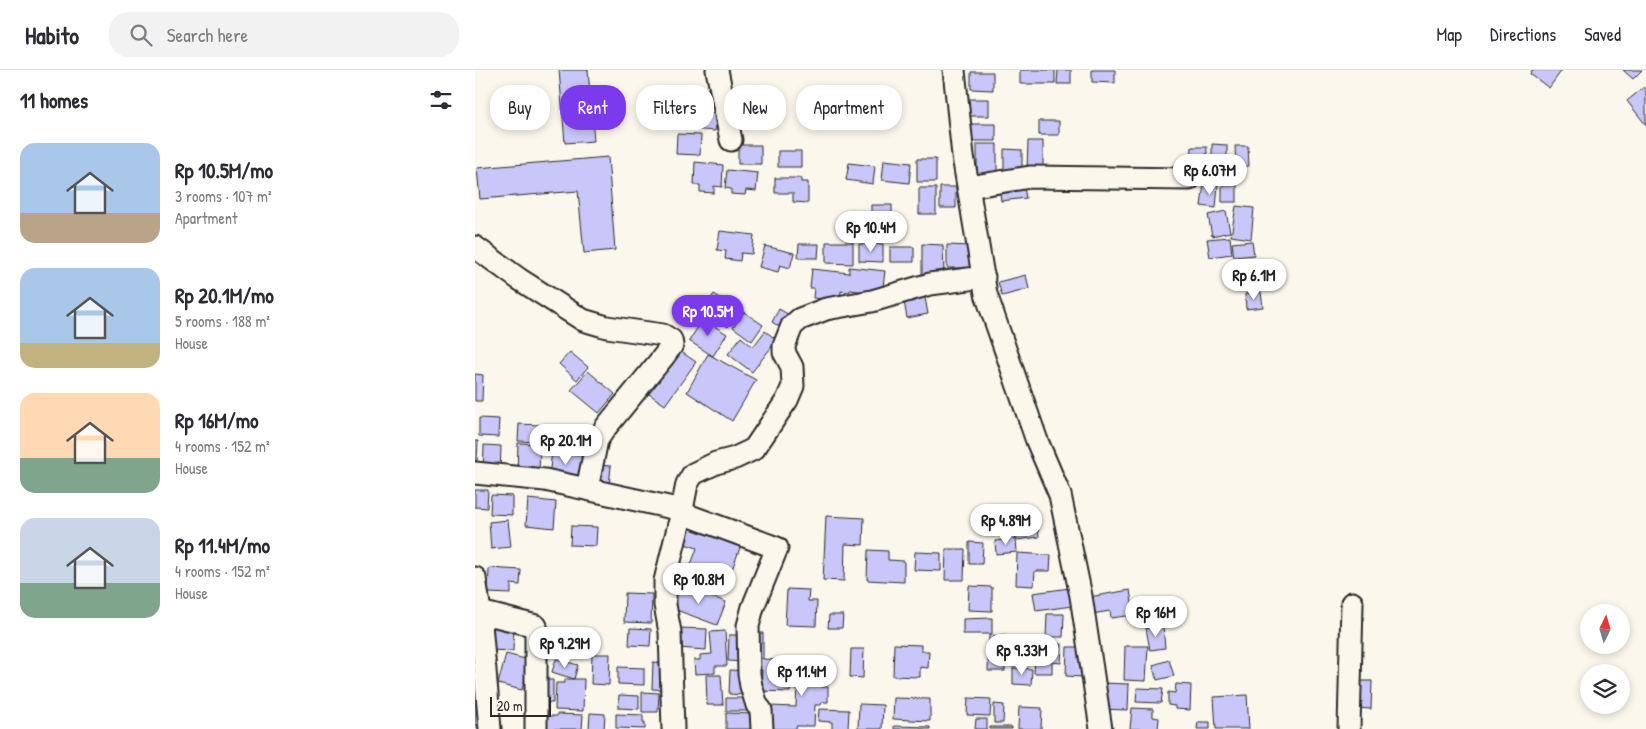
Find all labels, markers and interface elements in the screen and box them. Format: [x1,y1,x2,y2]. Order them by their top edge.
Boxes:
search box [109,12,459,57]
text: Habito [25,19,79,51]
icon: search [127,21,155,49]
text: Search here [167,22,248,48]
text: Map [1437,22,1462,47]
text: Directions [1490,22,1556,47]
text: Saved [1584,22,1621,47]
chip: Buy [490,85,550,130]
chip: Rent [560,85,626,130]
chip: Filters [636,85,714,130]
chip: New [724,85,786,130]
chip: Apartment [796,85,902,130]
text: 11 homes [20,86,88,115]
icon: filters [427,86,455,114]
pin: Rp 6.07M [1158,154,1262,196]
text: Rp 10.5M/mo [175,156,273,185]
text: Rp 6.07M [1184,159,1236,181]
icon: home [60,163,120,223]
text: 3 rooms · 107 m² [175,185,272,207]
text: Apartment [175,207,238,229]
pin: Rp 10.4M [819,210,923,253]
text: Rp 10.4M [846,216,896,238]
pin: Rp 6.1M [1208,258,1300,301]
text: Rp 6.1M [1233,264,1275,286]
text: Rp 20.1M/mo [175,281,274,310]
icon: home [60,288,120,348]
pin: Rp 10.5M [656,294,760,337]
text: Rp 10.5M [683,300,733,322]
text: 5 rooms · 188 m² [175,310,270,332]
text: House [175,332,208,354]
text: Rp 16M/mo [175,406,258,435]
icon: home [60,413,120,473]
pin: Rp 20.1M [514,424,618,466]
text: Rp 20.1M [540,429,592,451]
text: 4 rooms · 152 m² [175,435,270,457]
text: House [175,457,208,479]
pin: Rp 4.89M [954,504,1058,546]
text: Rp 4.89M [981,509,1031,531]
text: Rp 11.4M/mo [175,531,270,560]
icon: home [60,538,120,598]
text: 4 rooms · 152 m² [175,560,270,582]
pin: Rp 10.8M [647,562,751,605]
text: Rp 10.8M [674,568,724,590]
text: House [175,582,208,604]
pin: Rp 16M [1115,596,1197,638]
text: Rp 16M [1136,601,1176,623]
north arrow [1580,604,1630,654]
map controls [1580,604,1630,714]
pin: Rp 9.29M [513,626,617,669]
text: Rp 9.29M [540,632,590,654]
pin: Rp 9.33M [970,634,1074,676]
text: Rp 9.33M [997,639,1047,661]
pin: Rp 11.4M [750,654,854,697]
text: Rp 11.4M [778,660,826,682]
button: layers [1580,664,1630,714]
scale bar [490,694,551,717]
text: 20 m [497,696,523,715]

